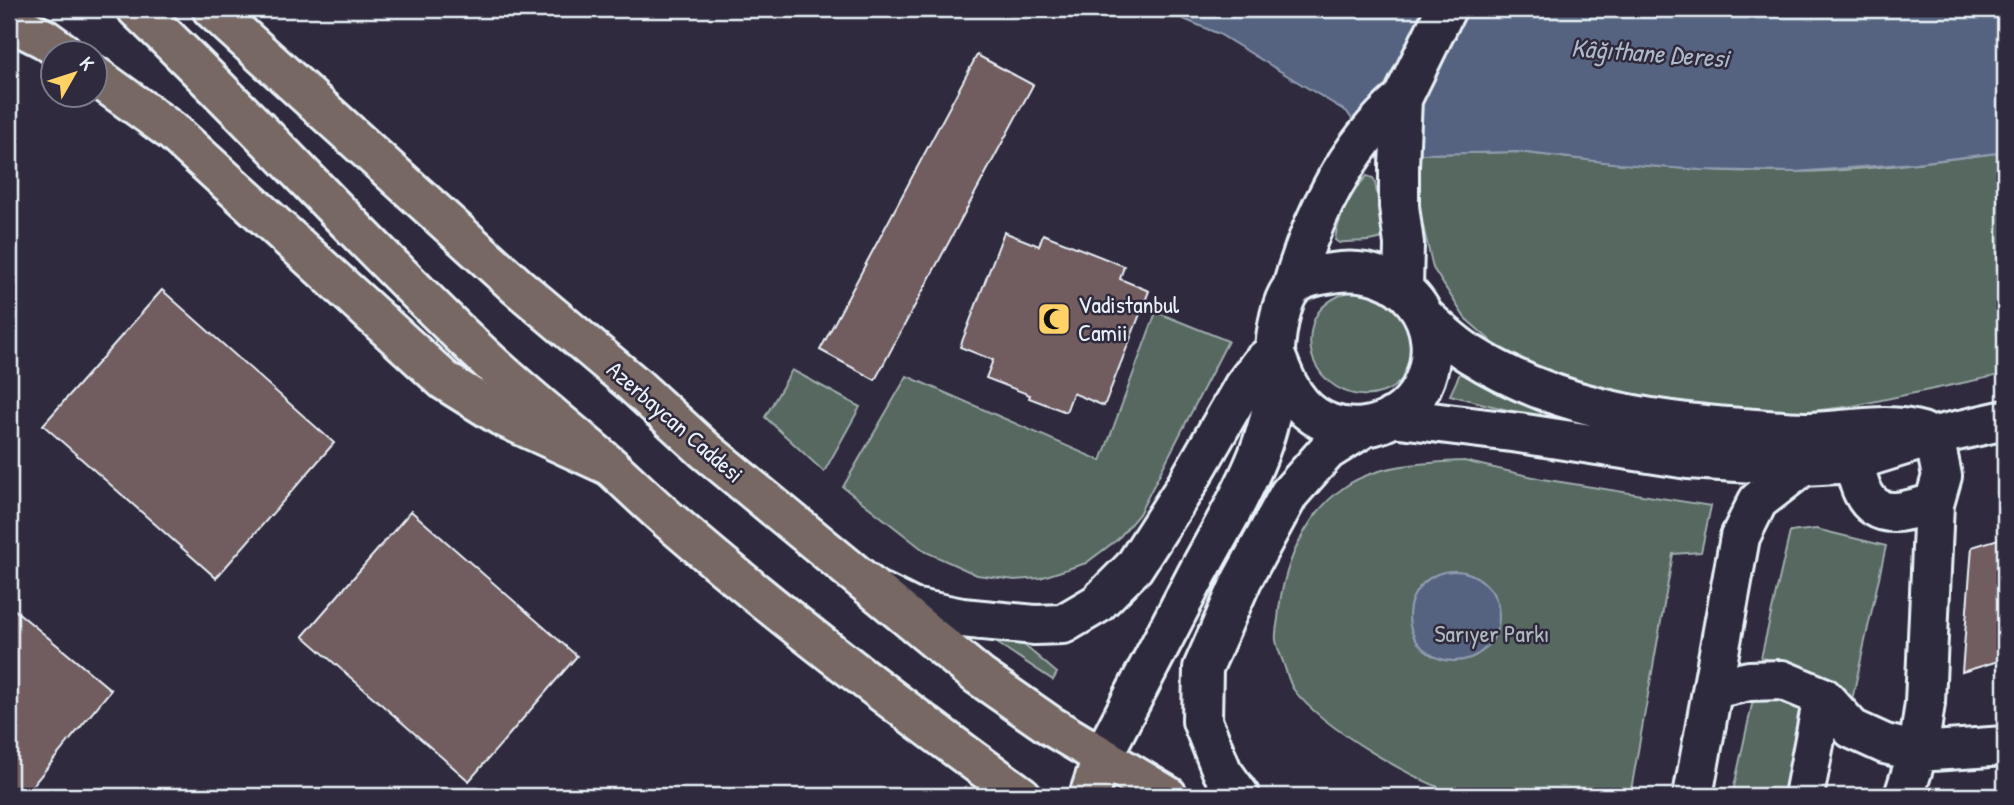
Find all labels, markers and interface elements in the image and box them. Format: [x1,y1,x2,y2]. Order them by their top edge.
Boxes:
water label: Kâğıthane Deresi [1570,30,1732,77]
north arrow [38,38,108,108]
text: K [74,51,100,75]
place label: Vadistanbul Camii [1078,288,1180,348]
mosque icon: Vadistanbul Camii [1035,300,1073,338]
street label: Azerbaycan Caddesi [601,353,751,489]
park label: Sarıyer Parkı [1434,617,1550,649]

